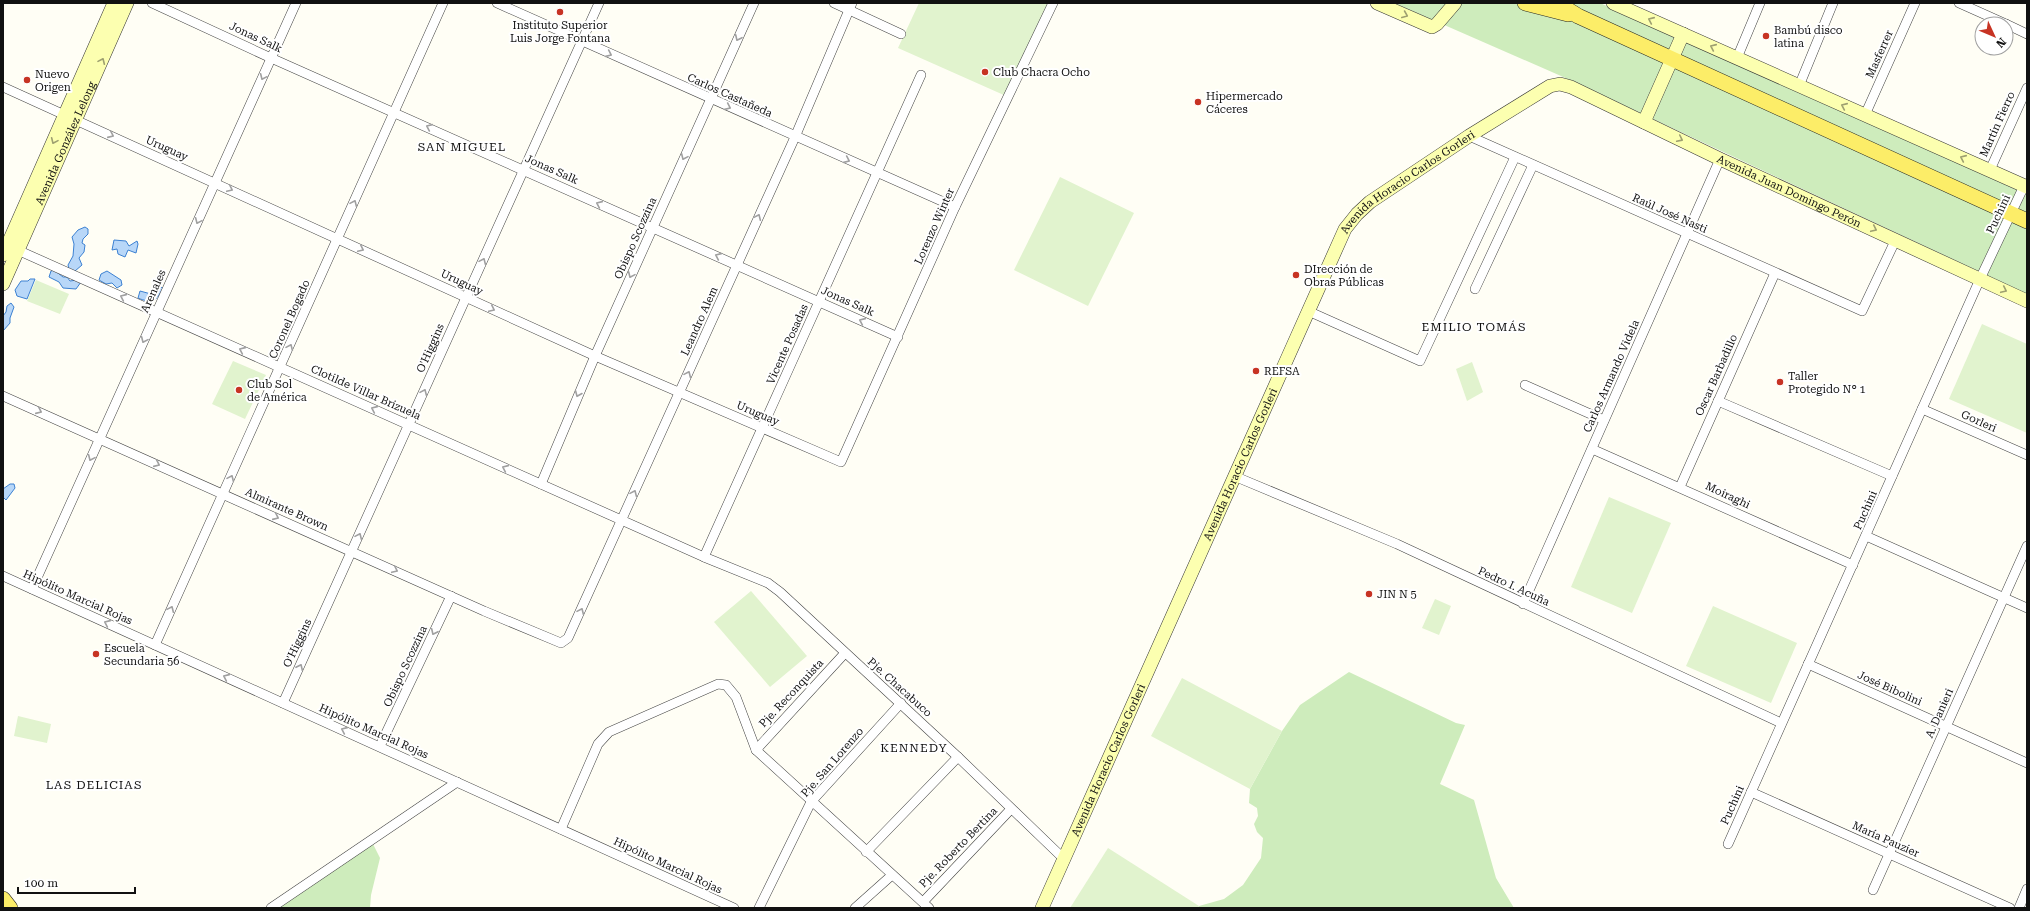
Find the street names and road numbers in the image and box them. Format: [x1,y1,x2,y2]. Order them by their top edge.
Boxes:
street label: Jonas Salk [227,19,284,55]
street label: Masferrer [1863,28,1896,80]
street label: Carlos Castañeda [685,71,774,120]
street label: Avenida González Lelong [33,79,99,207]
street label: Martín Fierro [1977,89,2018,159]
street label: Avenida Horacio Carlos Gorleri [1338,128,1478,236]
street label: Uruguay [143,133,191,164]
street label: Jonas Salk [523,152,581,187]
street label: Avenida Juan Domingo Perón [1715,153,1863,230]
street label: Lorenzo Winter [912,186,957,266]
street label: Raúl José Nasti [1630,191,1710,236]
street label: Puchini [1984,192,2013,236]
street label: Obispo Scozzina [612,195,659,281]
street label: Uruguay [439,267,486,298]
street label: Arenales [138,268,169,315]
street label: Coronel Bogado [266,278,313,361]
street label: Jonas Salk [819,284,877,319]
street label: Leandro Alem [678,285,720,358]
street label: Vicente Posadas [764,302,811,386]
street label: Carlos Armando Videla [1581,318,1642,435]
street label: O'Higgins [414,322,447,375]
street label: Oscar Barbadillo [1693,332,1740,418]
street label: Clotilde Villar Brizuela [309,362,423,423]
street label: Avenida Horacio Carlos Gorleri [1201,386,1280,543]
street label: Uruguay [734,399,782,428]
street label: Gorleri [1959,408,1999,435]
street label: Moiraghi [1703,479,1753,512]
street label: Almirante Brown [243,485,330,534]
street label: Puchini [1851,488,1880,532]
street label: Pedro I. Acuña [1476,564,1552,609]
street label: Hipólito Marcial Rojas [21,567,134,627]
street label: O'Higgins [281,617,314,670]
street label: Obispo Scozzina [381,623,430,709]
street label: Pje. Chacabuco [865,655,935,720]
street label: Pje. Reconquista [756,657,826,730]
street label: José Bibolini [1856,668,1924,709]
street label: Avenida Horacio Carlos Gorleri [1069,682,1148,838]
street label: A. Danieri [1923,686,1956,740]
street label: Hipólito Marcial Rojas [317,701,430,761]
street label: Pje. San Lorenzo [799,725,866,800]
street label: Puchini [1718,783,1747,827]
street label: Pje. Roberto Bertina [917,804,1000,890]
street label: María Pauzier [1850,819,1922,860]
street label: Hipólito Marcial Rojas [611,835,724,896]

